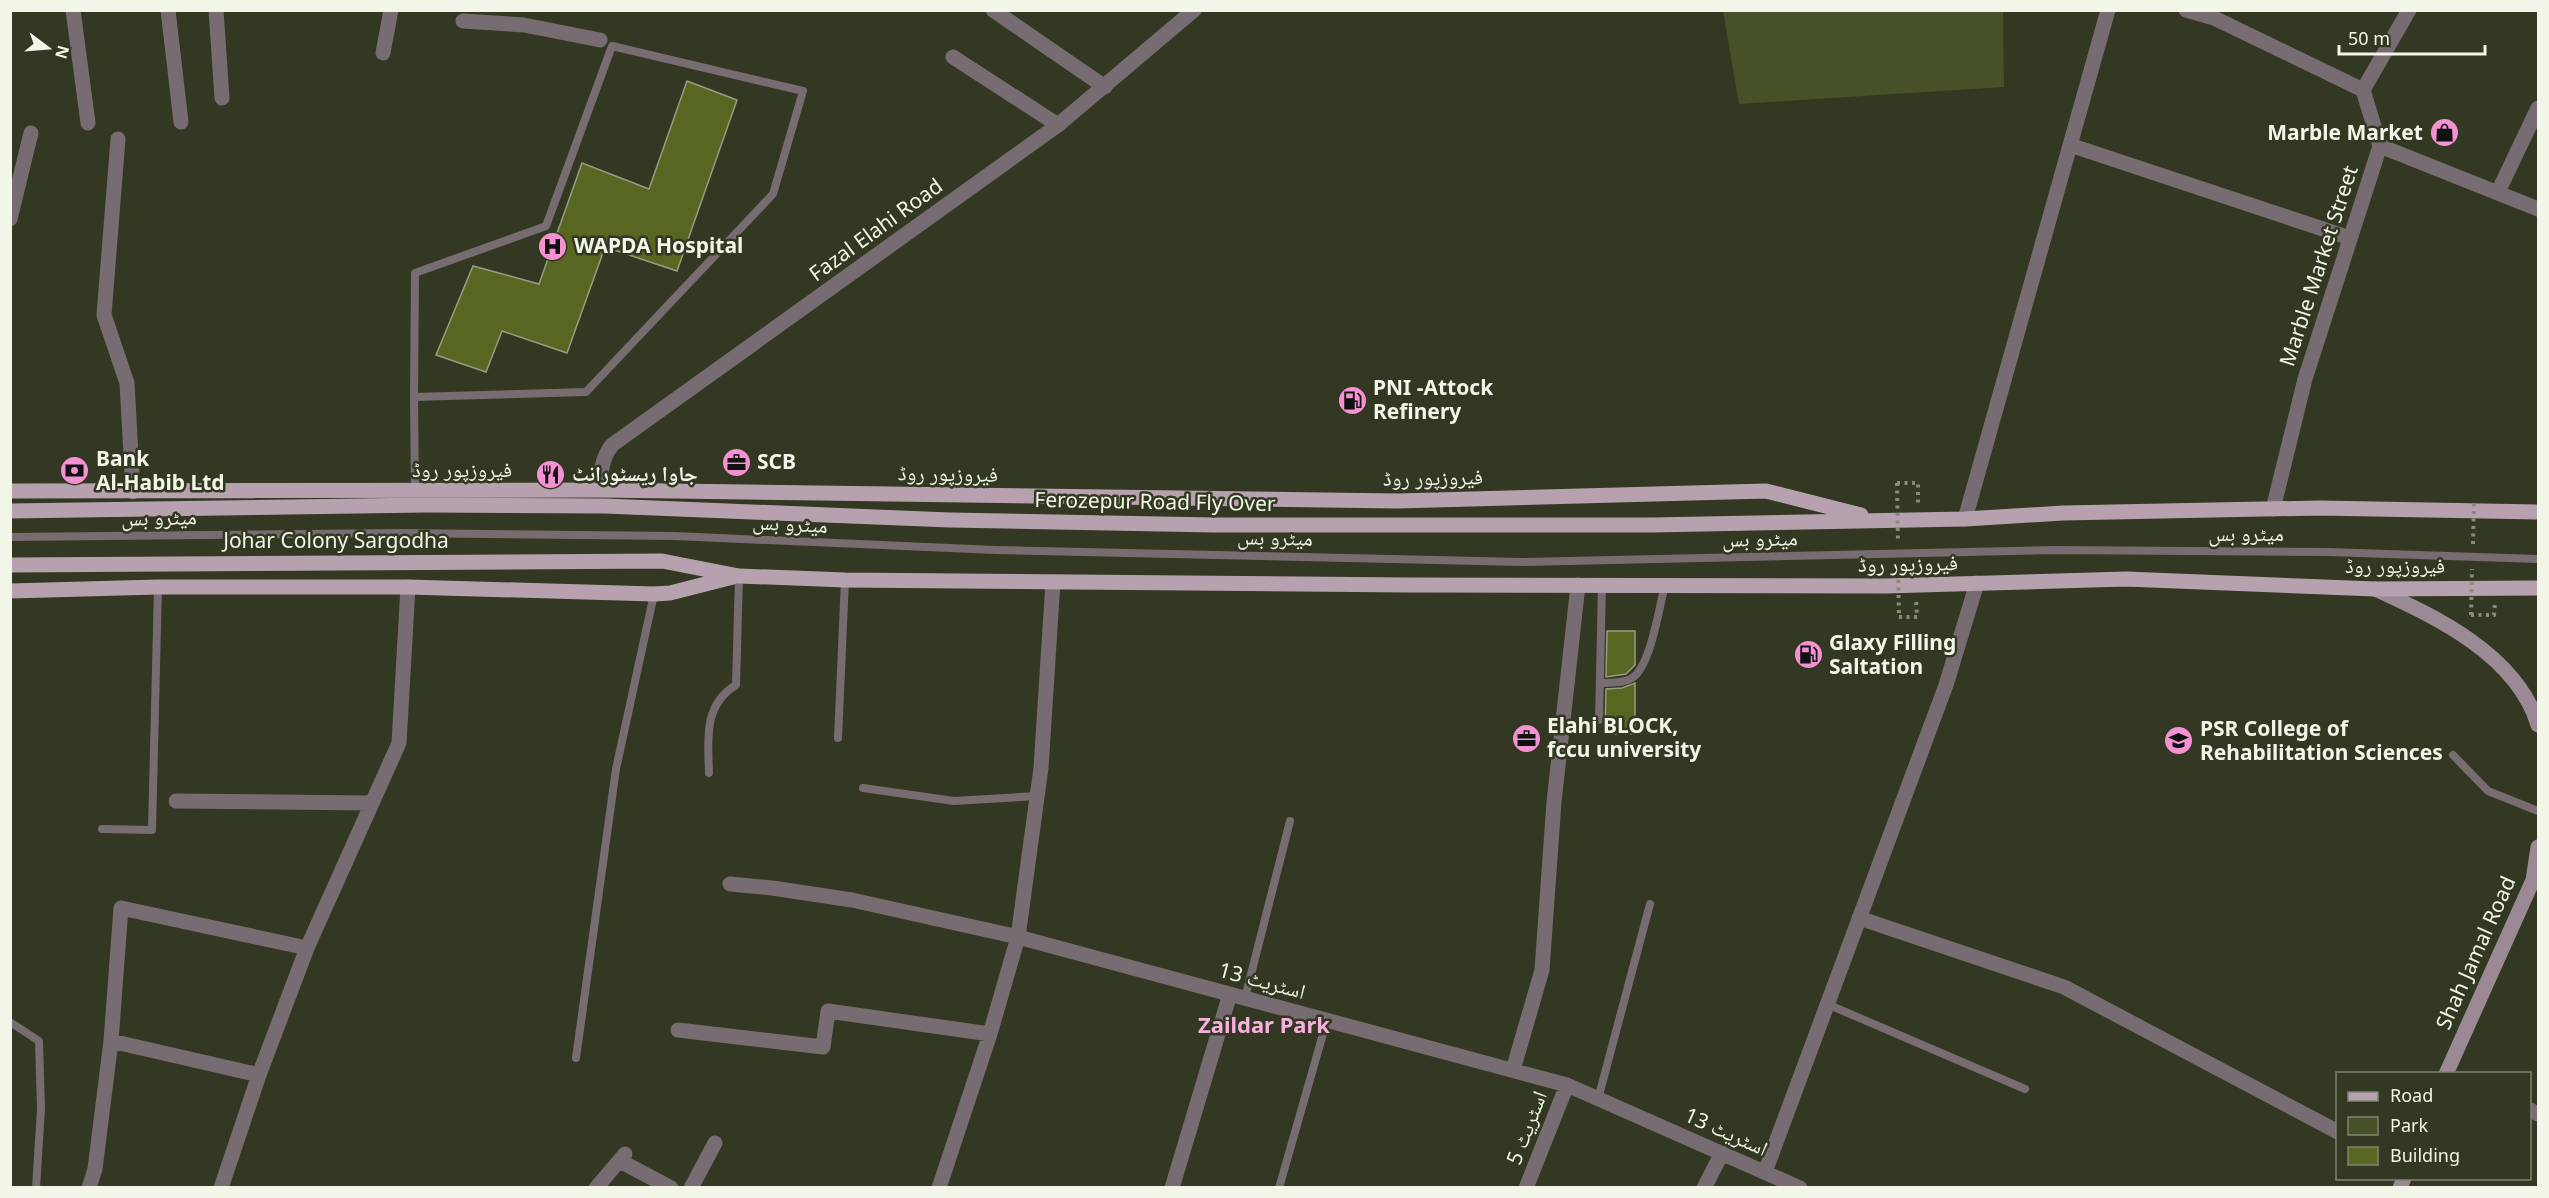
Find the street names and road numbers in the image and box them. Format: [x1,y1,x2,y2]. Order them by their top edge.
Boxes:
street label: Marble Market Street [2272,161,2364,370]
street label: Fazal Elahi Road [803,171,948,287]
street label: فیروزپور روڈ [412,455,512,483]
street label: فیروزپور روڈ [898,458,998,488]
street label: فیروزپور روڈ [1383,462,1483,492]
street label: Ferozepur Road Fly Over [1034,485,1276,517]
street label: میٹرو بس [121,502,197,532]
street label: میٹرو بس [752,507,829,539]
street label: میٹرو بس [2208,519,2284,547]
street label: میٹرو بس [1237,522,1313,552]
street label: میٹرو بس [1722,523,1798,553]
street label: Johar Colony Sargodha [221,526,449,554]
street label: فیروزپور روڈ [1858,548,1958,578]
street label: فیروزپور روڈ [2345,551,2445,579]
street label: Shah Jamal Road [2429,872,2521,1034]
street label: اسٹریٹ 13 [1216,955,1309,1005]
street label: اسٹریٹ 5 [1499,1087,1553,1168]
street label: اسٹریٹ 13 [1680,1100,1773,1162]

